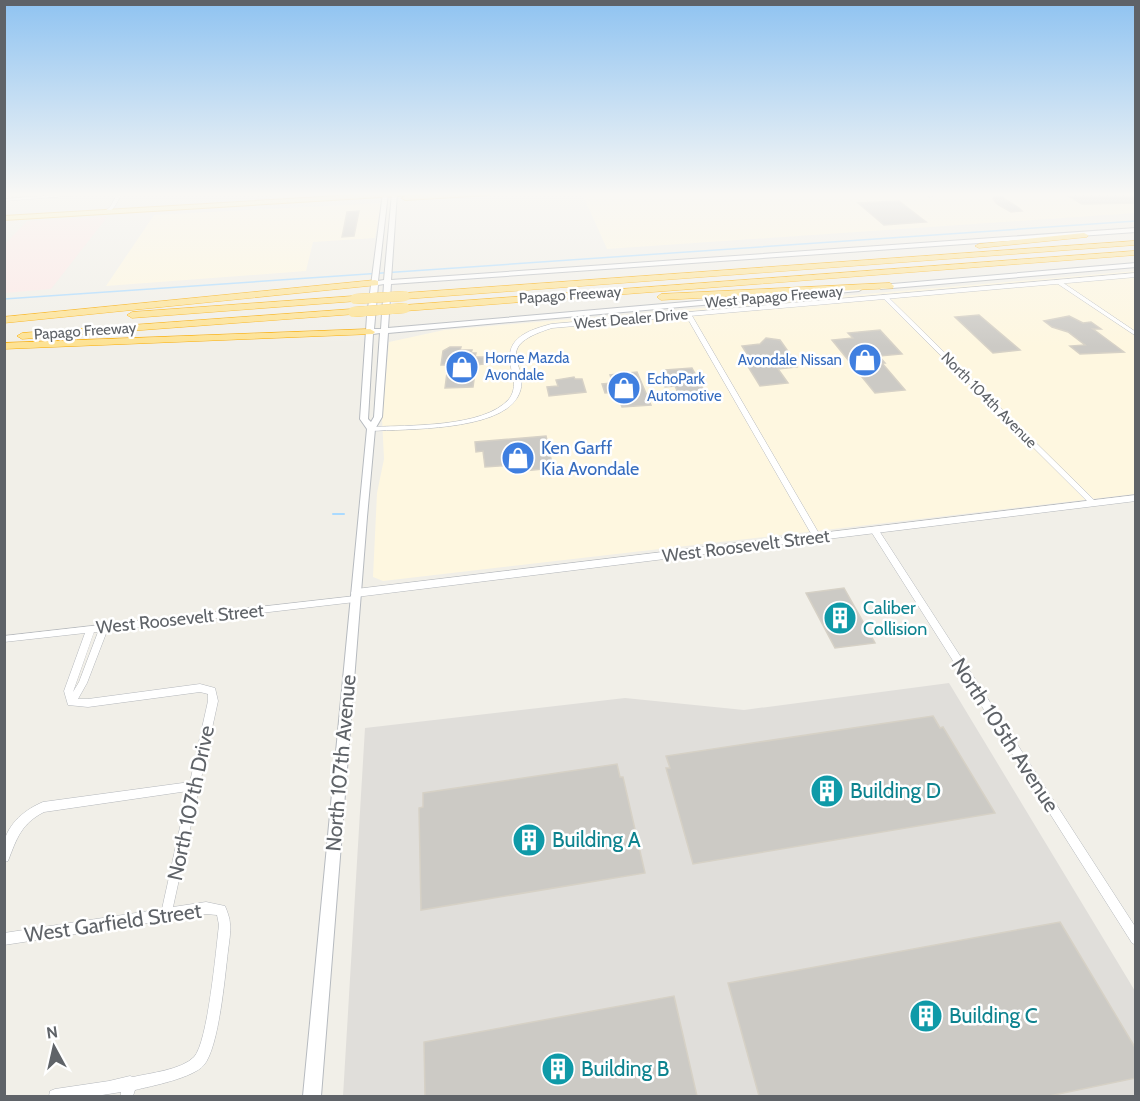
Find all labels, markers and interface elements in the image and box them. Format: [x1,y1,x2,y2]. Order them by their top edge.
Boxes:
street label: Papago Freeway [518,282,622,308]
street label: West Papago Freeway [704,282,844,312]
street label: West Dealer Drive [573,305,689,333]
street label: Papago Freeway [33,318,137,344]
shop icon: Avondale Nissan [847,342,883,378]
street label: North 104th Avenue [937,348,1041,452]
shop icon: Horne Mazda Avondale [444,349,480,385]
place label: Horne Mazda Avondale [485,349,570,384]
place label: Avondale Nissan [738,351,842,369]
shop icon: EchoPark Automotive [606,370,642,406]
place label: EchoPark Automotive [647,370,722,405]
place label: Ken Garff Kia Avondale [541,437,639,480]
shop icon: Ken Garff Kia Avondale [500,440,536,476]
street label: West Roosevelt Street [661,525,831,567]
place label: Caliber Collision [863,597,927,640]
street label: West Roosevelt Street [95,599,265,639]
building icon: Caliber Collision [822,600,858,636]
street label: North 105th Avenue [946,653,1065,817]
street label: North 107th Avenue [320,673,361,852]
street label: North 107th Drive [162,723,219,883]
building icon: Building D [809,773,845,809]
place label: Building D [850,778,941,803]
building icon: Building A [511,822,547,858]
place label: Building A [552,827,641,852]
street label: West Garfield Street [23,898,203,947]
building icon: Building C [908,998,944,1034]
place label: Building C [949,1003,1038,1028]
north arrow [24,1017,84,1077]
text: N [45,1022,59,1043]
building icon: Building B [540,1051,576,1087]
place label: Building B [581,1056,669,1081]

